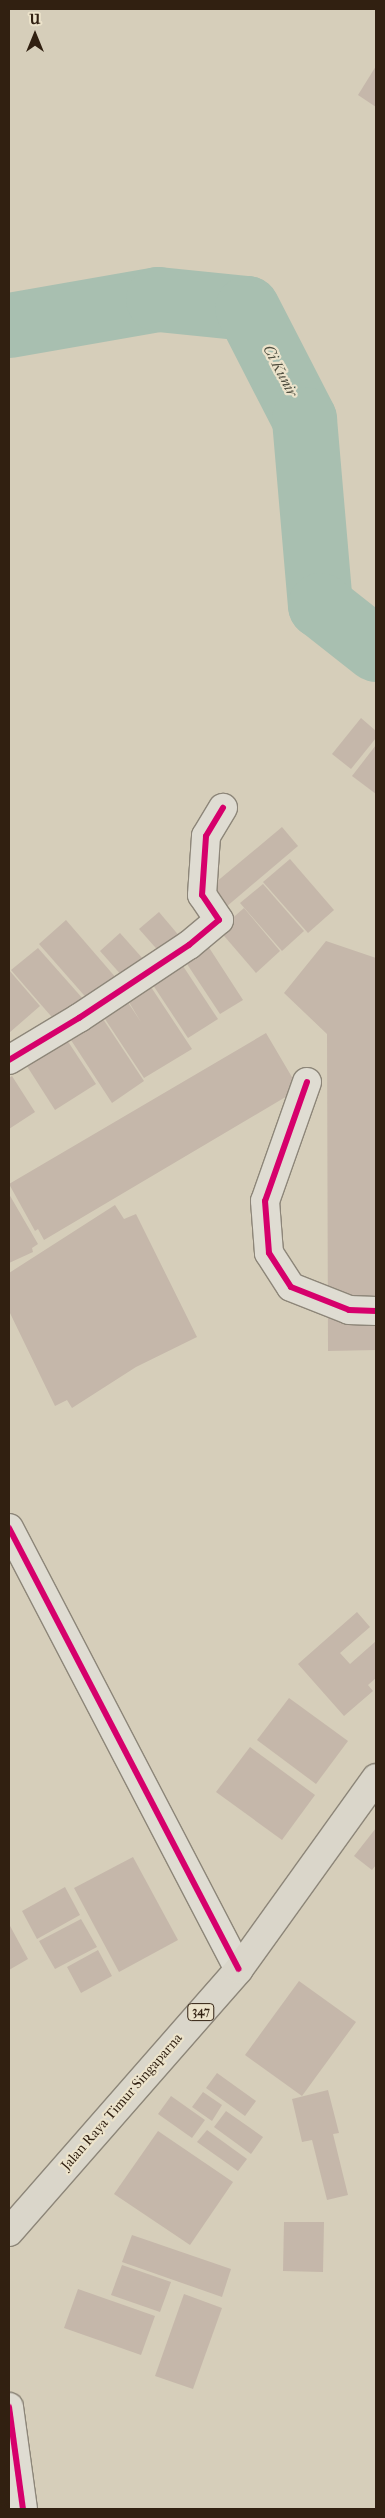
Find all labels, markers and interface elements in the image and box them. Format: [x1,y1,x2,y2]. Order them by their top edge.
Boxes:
north arrow [10,10,60,60]
text: U [30,11,40,28]
water label: Ci Kunir [259,342,301,400]
road number: 347 [187,2002,215,2021]
street label: Jalan Raya Timur Singaparna [58,2030,186,2174]

